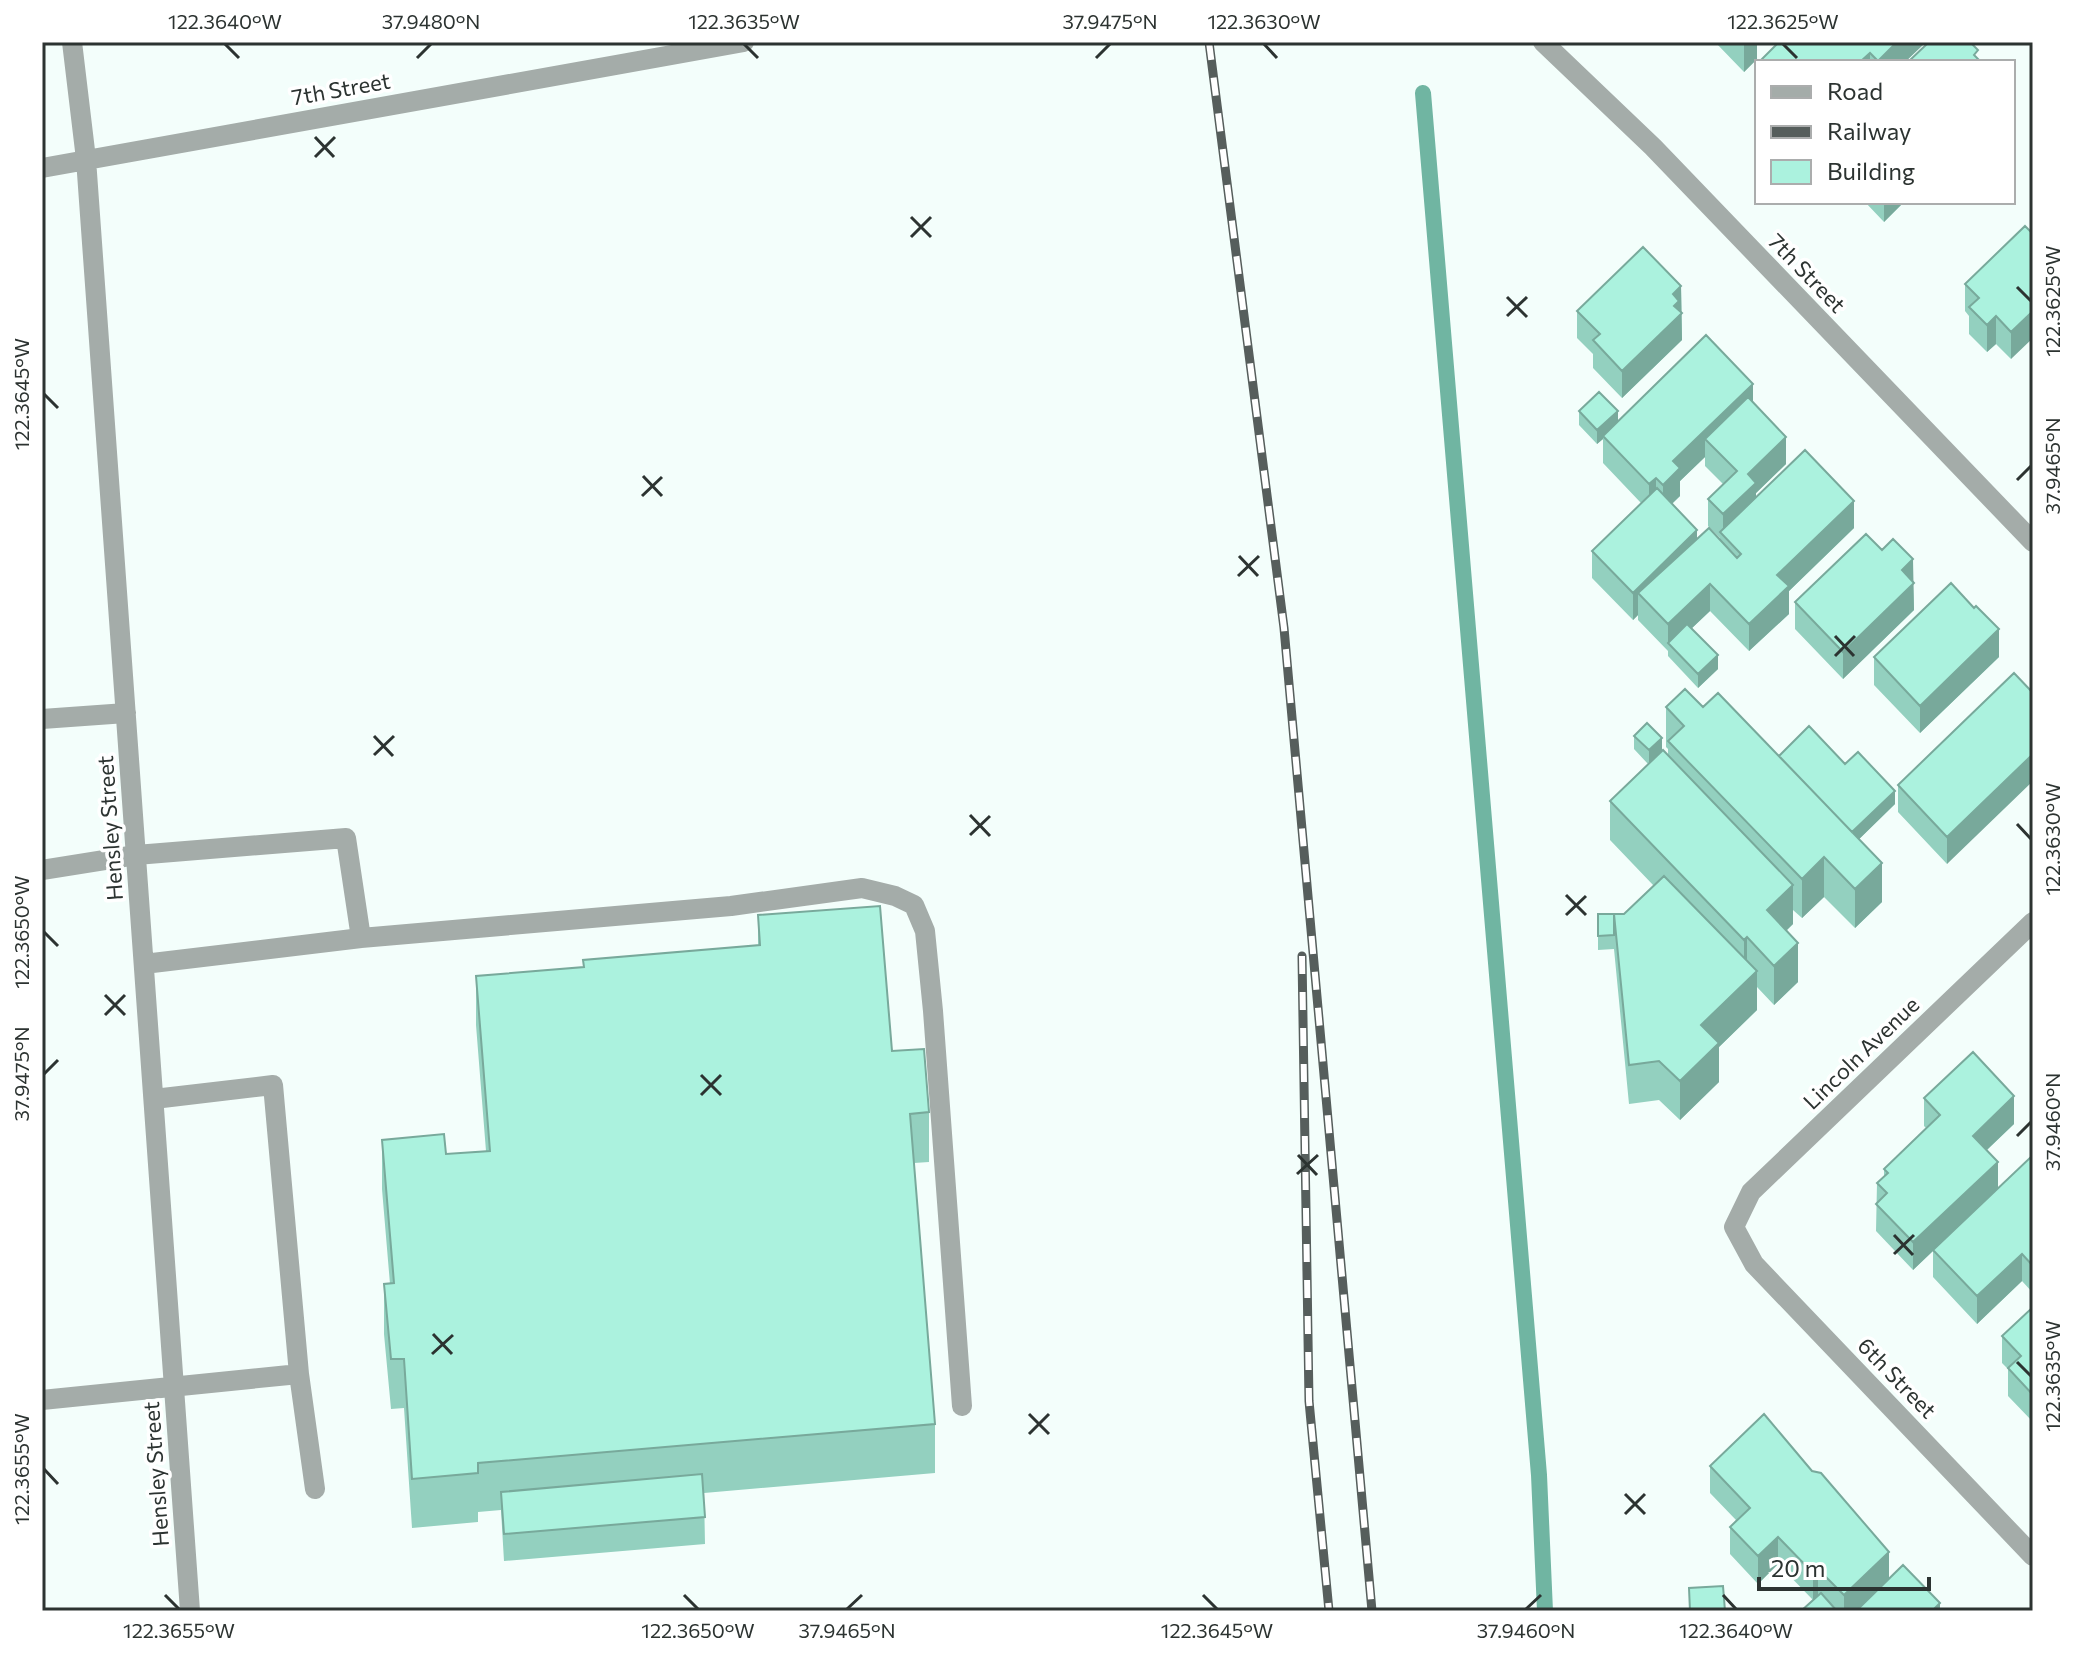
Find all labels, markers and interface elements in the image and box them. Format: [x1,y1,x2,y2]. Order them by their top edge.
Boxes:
text: 122.3640°W [168,9,282,33]
text: 37.9480°N [382,9,480,33]
text: 122.3635°W [688,9,800,33]
text: 37.9475°N [1062,9,1158,33]
text: 122.3630°W [1207,9,1321,33]
text: 122.3625°W [1727,9,1839,33]
legend [1755,60,2015,204]
street label: 7th Street [290,67,392,110]
text: Road [1827,76,1883,105]
text: Railway [1827,116,1912,145]
text: Building [1827,156,1915,185]
street label: 7th Street [1763,227,1852,318]
text: 122.3625°W [2040,245,2064,357]
text: 122.3645°W [9,338,33,450]
text: 37.9465°N [2040,417,2064,515]
street label: Hensley Street [91,755,128,902]
text: 122.3630°W [2040,782,2064,896]
text: 122.3650°W [9,875,33,989]
street label: Lincoln Avenue [1797,991,1924,1115]
text: 37.9475°N [9,1026,33,1122]
text: 37.9460°N [2040,1073,2064,1171]
text: 122.3635°W [2040,1320,2064,1432]
street label: 6th Street [1852,1332,1942,1423]
street label: Hensley Street [137,1401,174,1548]
text: 122.3655°W [9,1413,33,1525]
scale bar [1759,1541,1929,1591]
text: 20 m [1771,1553,1825,1582]
text: 122.3655°W [123,1618,235,1642]
text: 122.3650°W [641,1618,755,1642]
text: 37.9465°N [798,1618,896,1642]
text: 122.3645°W [1161,1618,1273,1642]
text: 37.9460°N [1477,1618,1575,1642]
text: 122.3640°W [1679,1618,1793,1642]

